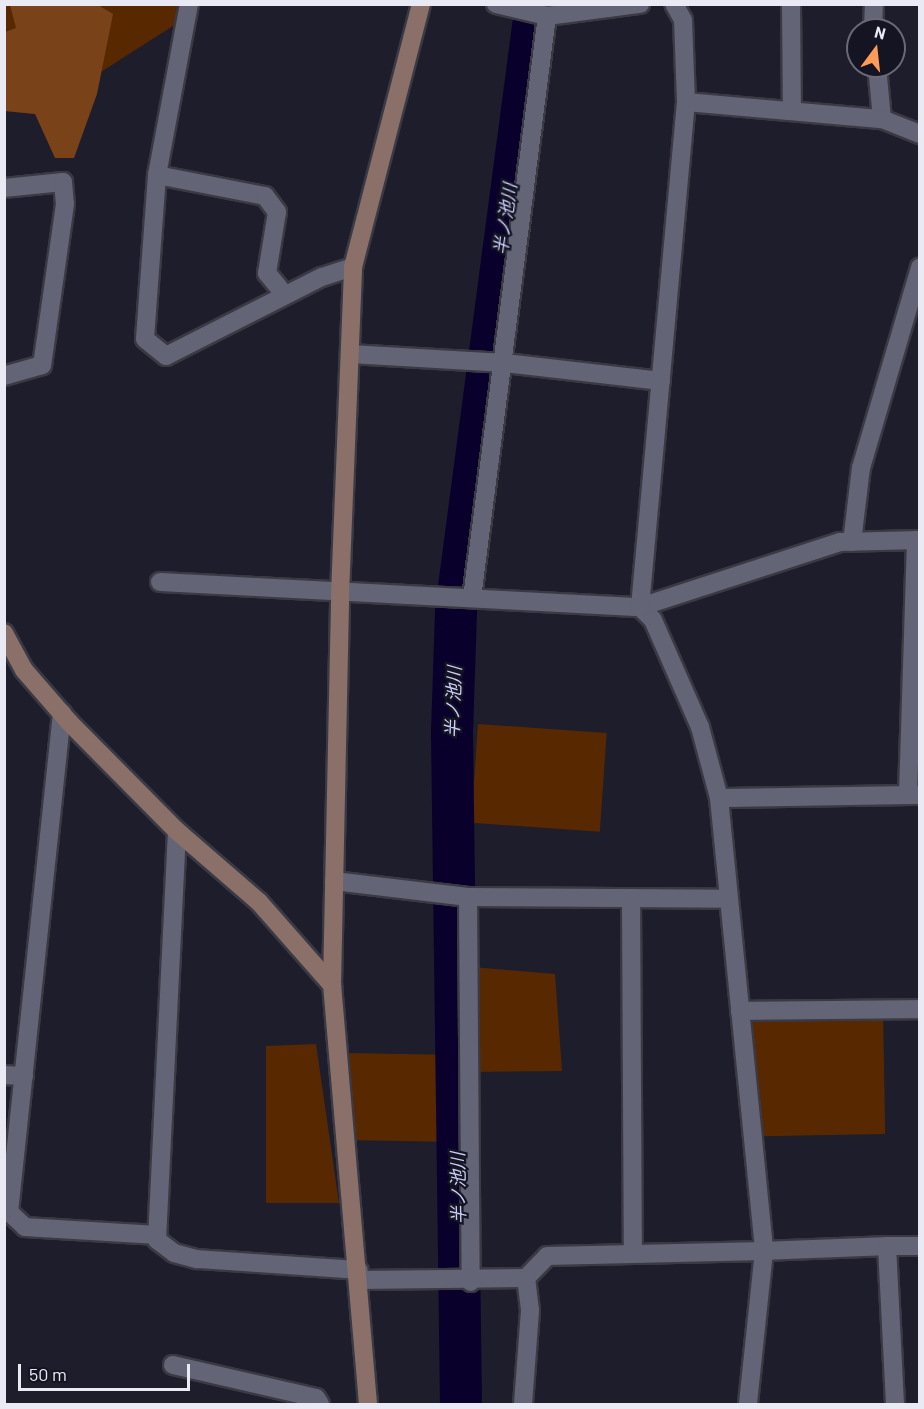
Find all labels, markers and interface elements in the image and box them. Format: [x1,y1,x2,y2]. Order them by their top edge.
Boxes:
north arrow [846,18,906,78]
text: N [873,22,888,43]
water label: 半ノ池川 [489,182,521,256]
water label: 半ノ池川 [441,666,465,738]
water label: 半ノ池川 [447,1152,469,1224]
scale bar [21,1352,194,1390]
text: 50 m [29,1363,67,1385]

